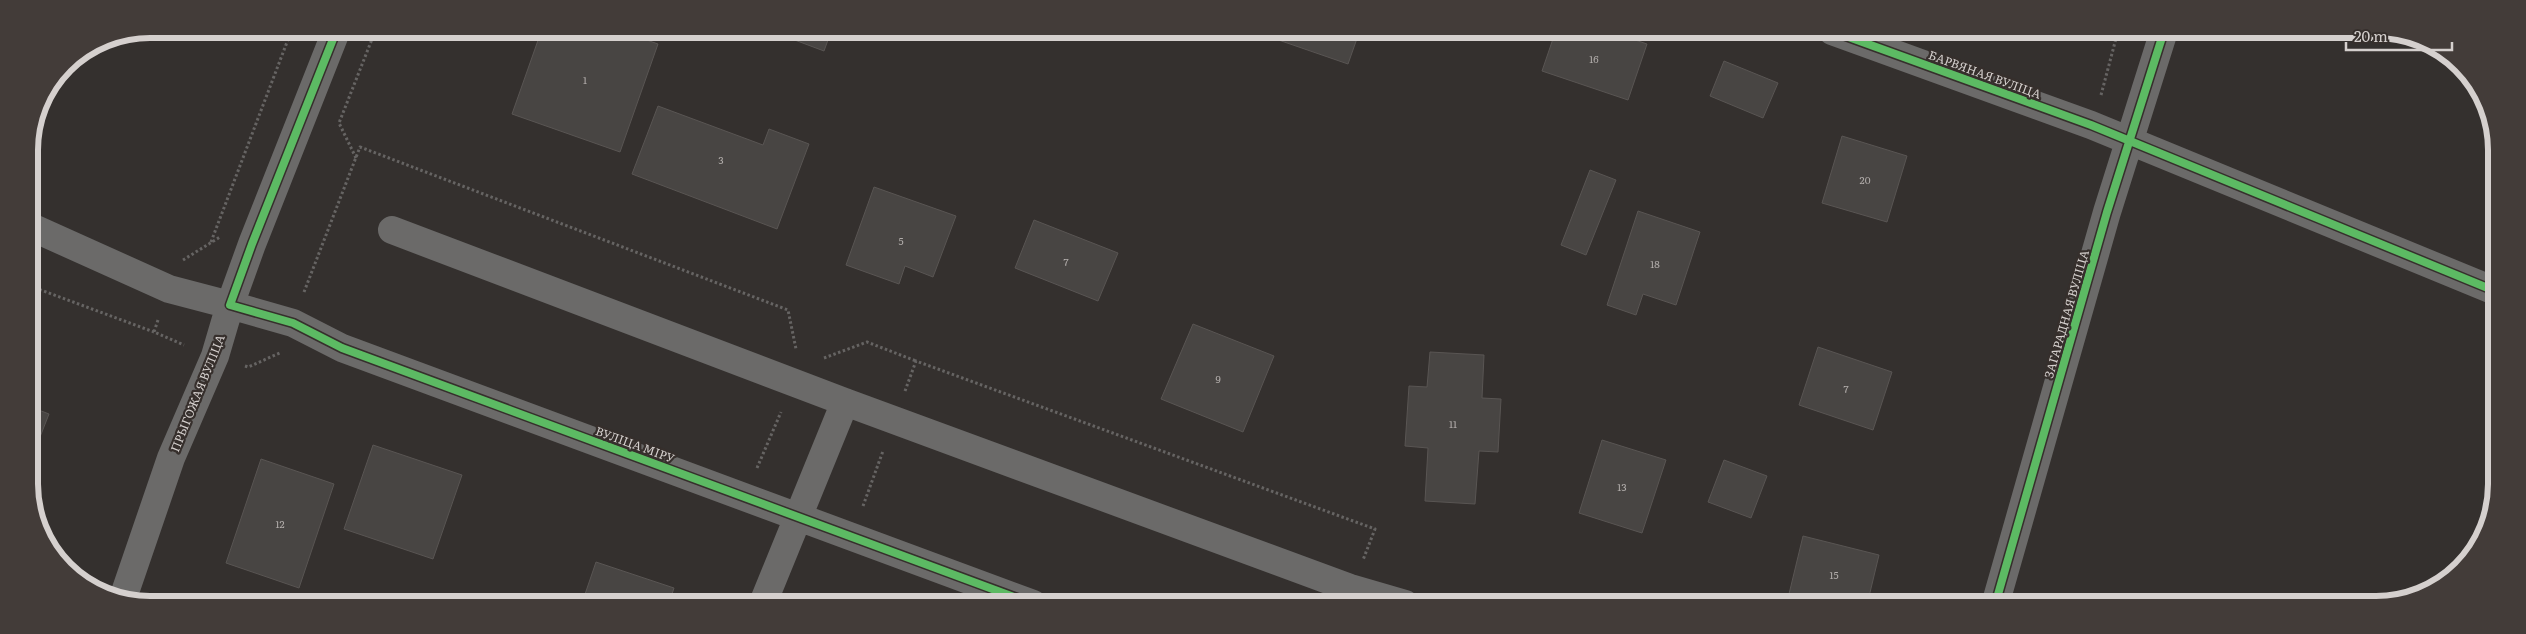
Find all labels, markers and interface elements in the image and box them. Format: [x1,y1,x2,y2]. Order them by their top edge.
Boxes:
scale bar [2346,20,2452,52]
text: 20 m [2354,24,2388,47]
street label: БАРВЯНАЯ ВУЛІЦА [1926,45,2044,103]
house number: 16 [1589,51,1599,66]
house number: 1 [583,72,587,87]
house number: 3 [718,152,724,167]
house number: 20 [1860,172,1871,187]
house number: 5 [898,233,904,248]
street label: ЗАГАРАДНАЯ ВУЛІЦА [2039,247,2093,380]
house number: 7 [1063,254,1069,269]
house number: 18 [1650,256,1660,271]
street label: ПРЫГОЖАЯ ВУЛІЦА [165,331,229,455]
house number: 9 [1215,371,1221,386]
house number: 7 [1843,381,1849,396]
house number: 11 [1449,416,1457,431]
street label: ВУЛІЦА МІРУ [593,421,678,467]
house number: 13 [1617,479,1627,494]
house number: 12 [275,516,285,531]
house number: 15 [1829,567,1839,582]

